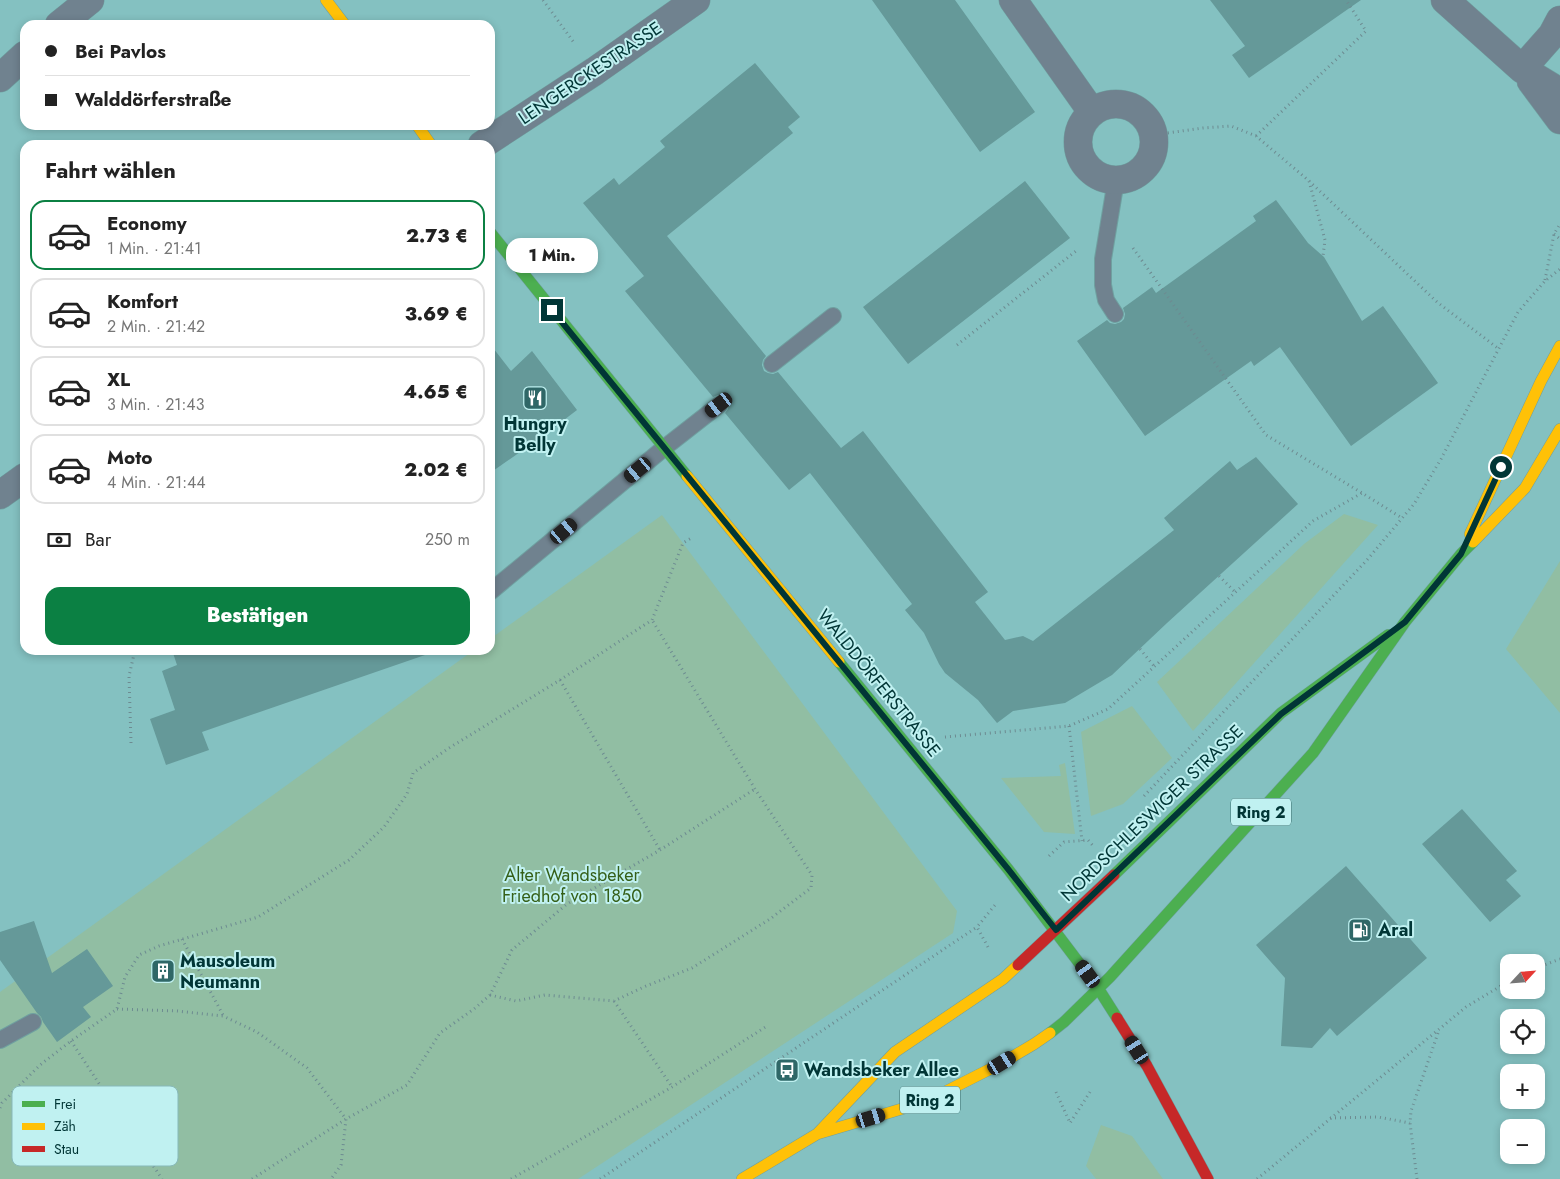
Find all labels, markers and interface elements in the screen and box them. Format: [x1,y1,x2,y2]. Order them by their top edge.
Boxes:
street label: LENGERCKESTRASSE [513,15,667,131]
text: Bei Pavlos [75,38,166,65]
text: Walddörferstraße [75,86,232,113]
text: Fahrt wählen [45,154,176,186]
text: Economy [107,210,187,237]
icon: car [47,213,92,258]
text: 2.73 € [406,222,468,249]
text: 1 Min. · 21:41 [107,237,201,260]
callout: 1 Min. [506,238,598,272]
text: 1 Min. [528,244,576,267]
text: Komfort [107,288,178,315]
icon: car [47,291,92,336]
route end [541,299,563,321]
text: 3.69 € [405,300,468,327]
text: 2 Min. · 21:42 [107,315,205,338]
text: XL [107,366,130,393]
icon: car [47,369,92,414]
text: 4.65 € [403,378,468,405]
restaurant icon: Hungry Belly [522,385,548,411]
car [702,390,735,420]
text: 3 Min. · 21:43 [107,393,204,416]
place label: Hungry Belly [503,411,567,458]
text: Moto [107,444,152,471]
icon: car [47,447,92,492]
car [621,455,654,485]
text: 2.02 € [404,456,468,483]
route start [1490,456,1512,478]
text: 4 Min. · 21:44 [107,471,206,494]
car [547,516,580,546]
icon: cash [45,526,73,554]
text: Bar [85,526,111,553]
text: 250 m [425,528,470,551]
button: Bestätigen [45,587,470,645]
street label: WALDDÖRFERSTRASSE [811,603,947,763]
street label: NORDSCHLESWIGER STRASSE [1055,719,1249,907]
road number: Ring 2 [1231,799,1291,826]
park label: Alter Wandsbeker Friedhof von 1850 [502,862,642,909]
fuel station icon: Aral [1347,917,1373,943]
place label: Aral [1377,917,1413,943]
place label: Mausoleum Neumann [180,948,275,995]
north arrow [1500,954,1545,999]
map controls [1500,954,1545,1164]
car [1073,957,1102,991]
building icon: Mausoleum Neumann [150,958,176,984]
button: locate [1500,1009,1545,1054]
car [1122,1033,1151,1067]
car [985,1049,1018,1077]
bus stop icon: Wandsbeker Allee [774,1057,800,1083]
place label: Wandsbeker Allee [804,1057,959,1083]
button: + [1500,1064,1545,1109]
legend [12,1086,178,1166]
road number: Ring 2 [900,1086,960,1114]
text: Frei [54,1094,76,1114]
car [854,1106,887,1130]
text: Zäh [54,1116,76,1136]
button: − [1500,1119,1545,1164]
text: Stau [54,1139,79,1159]

